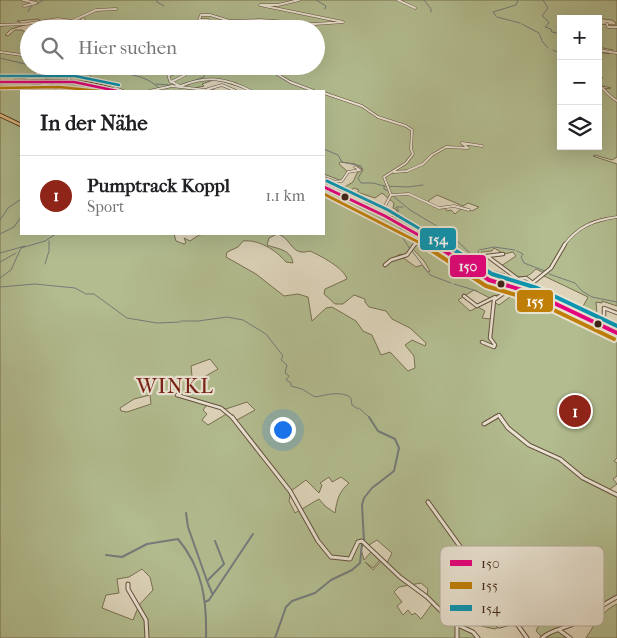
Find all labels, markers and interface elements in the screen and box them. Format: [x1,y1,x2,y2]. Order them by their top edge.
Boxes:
map controls [557,15,602,150]
button: + [557,15,602,60]
search box [20,20,325,75]
icon: search [38,34,66,62]
text: Hier suchen [78,37,177,59]
button: − [557,60,602,105]
button: layers [557,105,602,150]
text: In der Nähe [40,111,148,135]
text: Pumptrack Koppl [87,175,230,197]
text: 1 [53,186,59,205]
text: 1.1 km [266,186,305,205]
unlabelled marker [340,192,350,202]
text: Sport [87,197,125,216]
line badge: 154 [419,227,457,251]
text: 154 [428,231,448,248]
line badge: 150 [449,254,487,278]
text: 150 [459,258,478,275]
unlabelled marker [496,279,506,289]
line badge: 155 [516,289,554,313]
text: 155 [527,293,543,310]
unlabelled marker [593,319,603,329]
district label: WINKL [135,374,214,398]
pin: 1 [559,392,591,430]
your location [270,417,296,443]
legend [440,546,604,626]
text: 150 [481,555,500,572]
text: 155 [481,577,498,594]
text: 154 [481,600,501,617]

